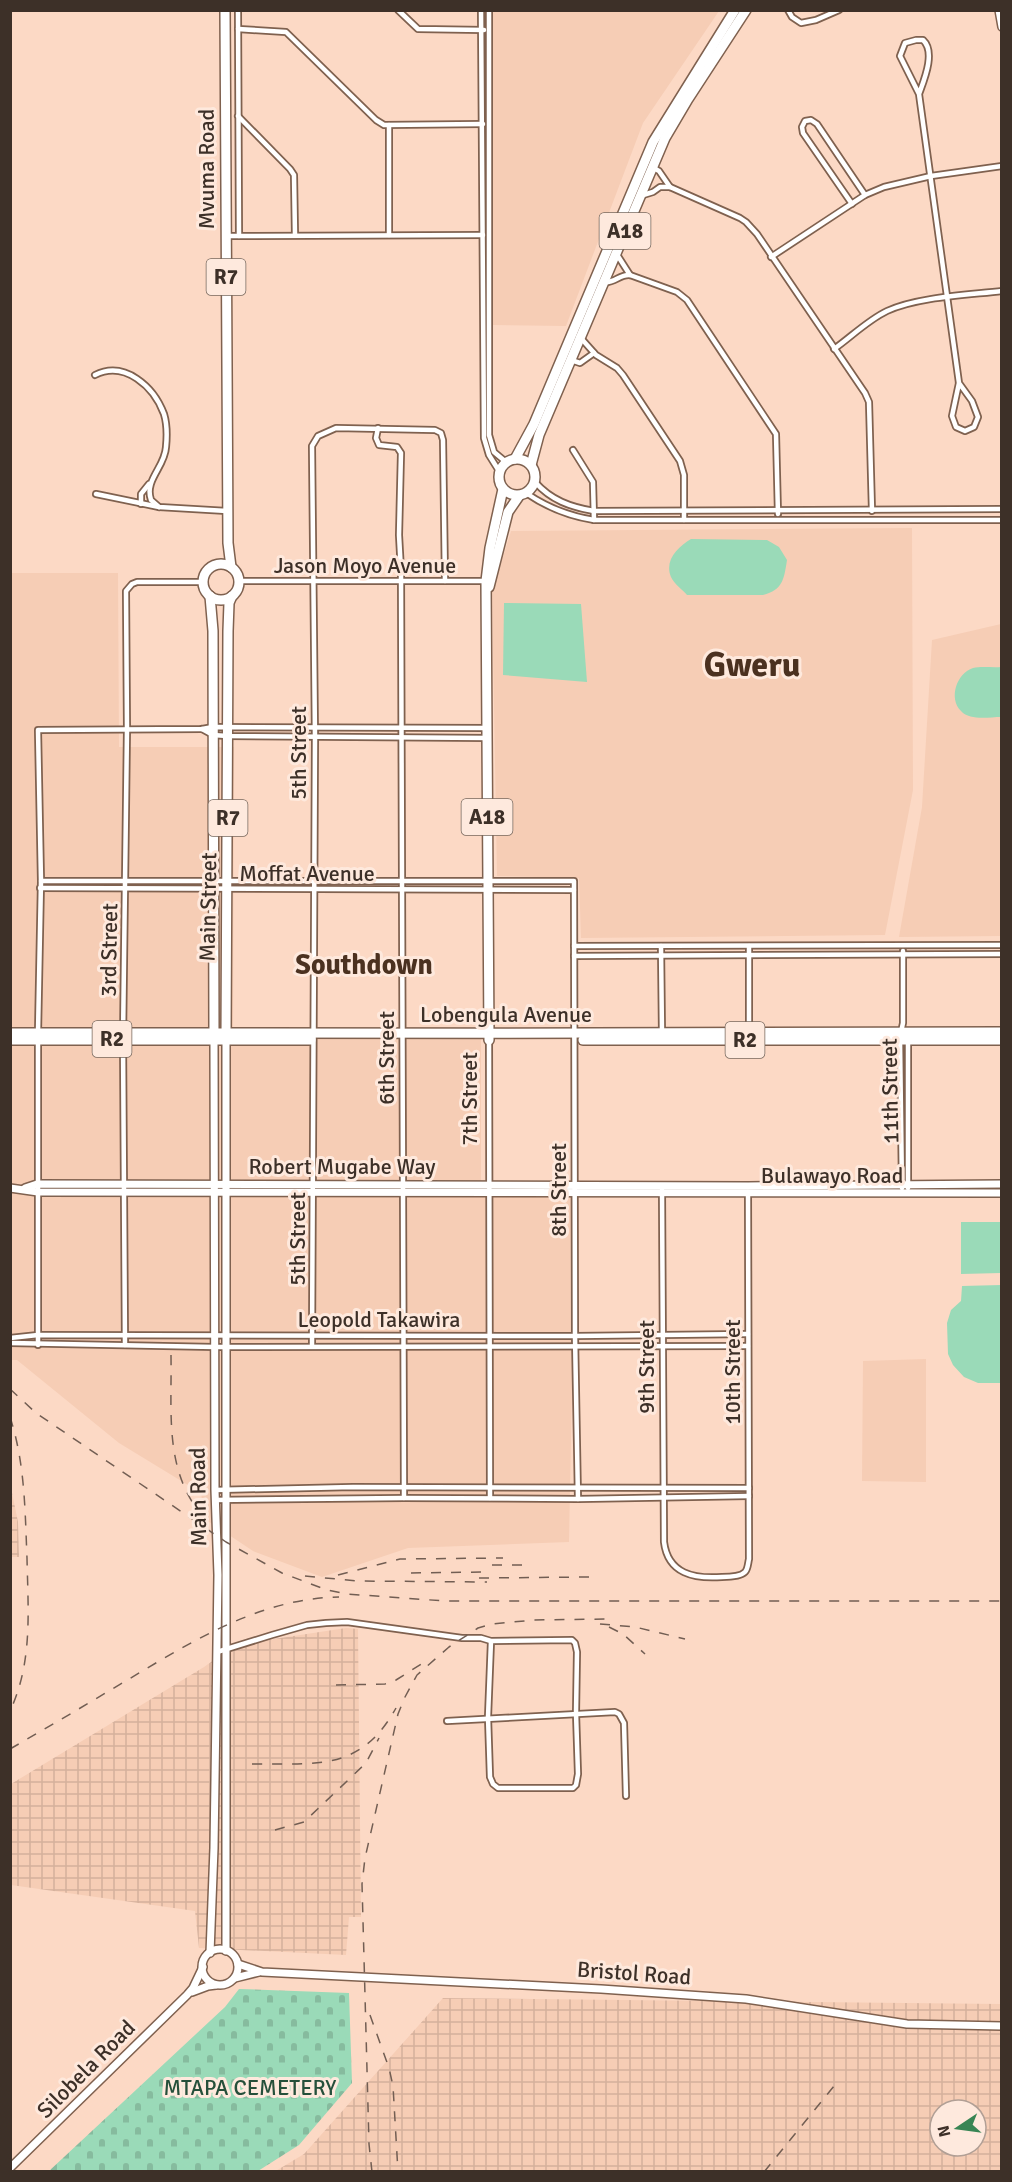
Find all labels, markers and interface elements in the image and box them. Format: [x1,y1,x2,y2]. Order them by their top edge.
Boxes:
street label: Mvuma Road [193,109,220,229]
road number: A18 [600,213,650,249]
road number: R7 [206,259,246,295]
street label: Jason Moyo Avenue [274,552,456,579]
district label: Gweru [704,644,800,686]
street label: 5th Street [285,706,312,800]
road number: A18 [462,799,512,835]
road number: R7 [208,800,248,836]
street label: Main Street [194,852,222,962]
street label: Moffat Avenue [239,860,375,887]
street label: 3rd Street [95,903,123,997]
district label: Southdown [295,948,433,982]
street label: Lobengula Avenue [420,1001,592,1028]
street label: 6th Street [373,1011,400,1105]
road number: R2 [92,1021,132,1057]
road number: R2 [726,1022,764,1058]
street label: 11th Street [876,1038,904,1144]
street label: 7th Street [456,1052,483,1146]
street label: 8th Street [545,1143,572,1237]
street label: Robert Mugabe Way [248,1153,436,1180]
street label: Bulawayo Road [761,1162,903,1189]
street label: 5th Street [284,1192,311,1286]
street label: Leopold Takawira [298,1306,460,1333]
street label: 10th Street [719,1319,746,1425]
street label: 9th Street [633,1320,660,1414]
street label: Main Road [184,1447,212,1547]
street label: Bristol Road [576,1956,692,1990]
street label: Silobela Road [31,2014,141,2124]
park label: MTAPA CEMETERY [164,2074,336,2101]
north arrow [928,2098,988,2158]
text: N [933,2123,955,2139]

